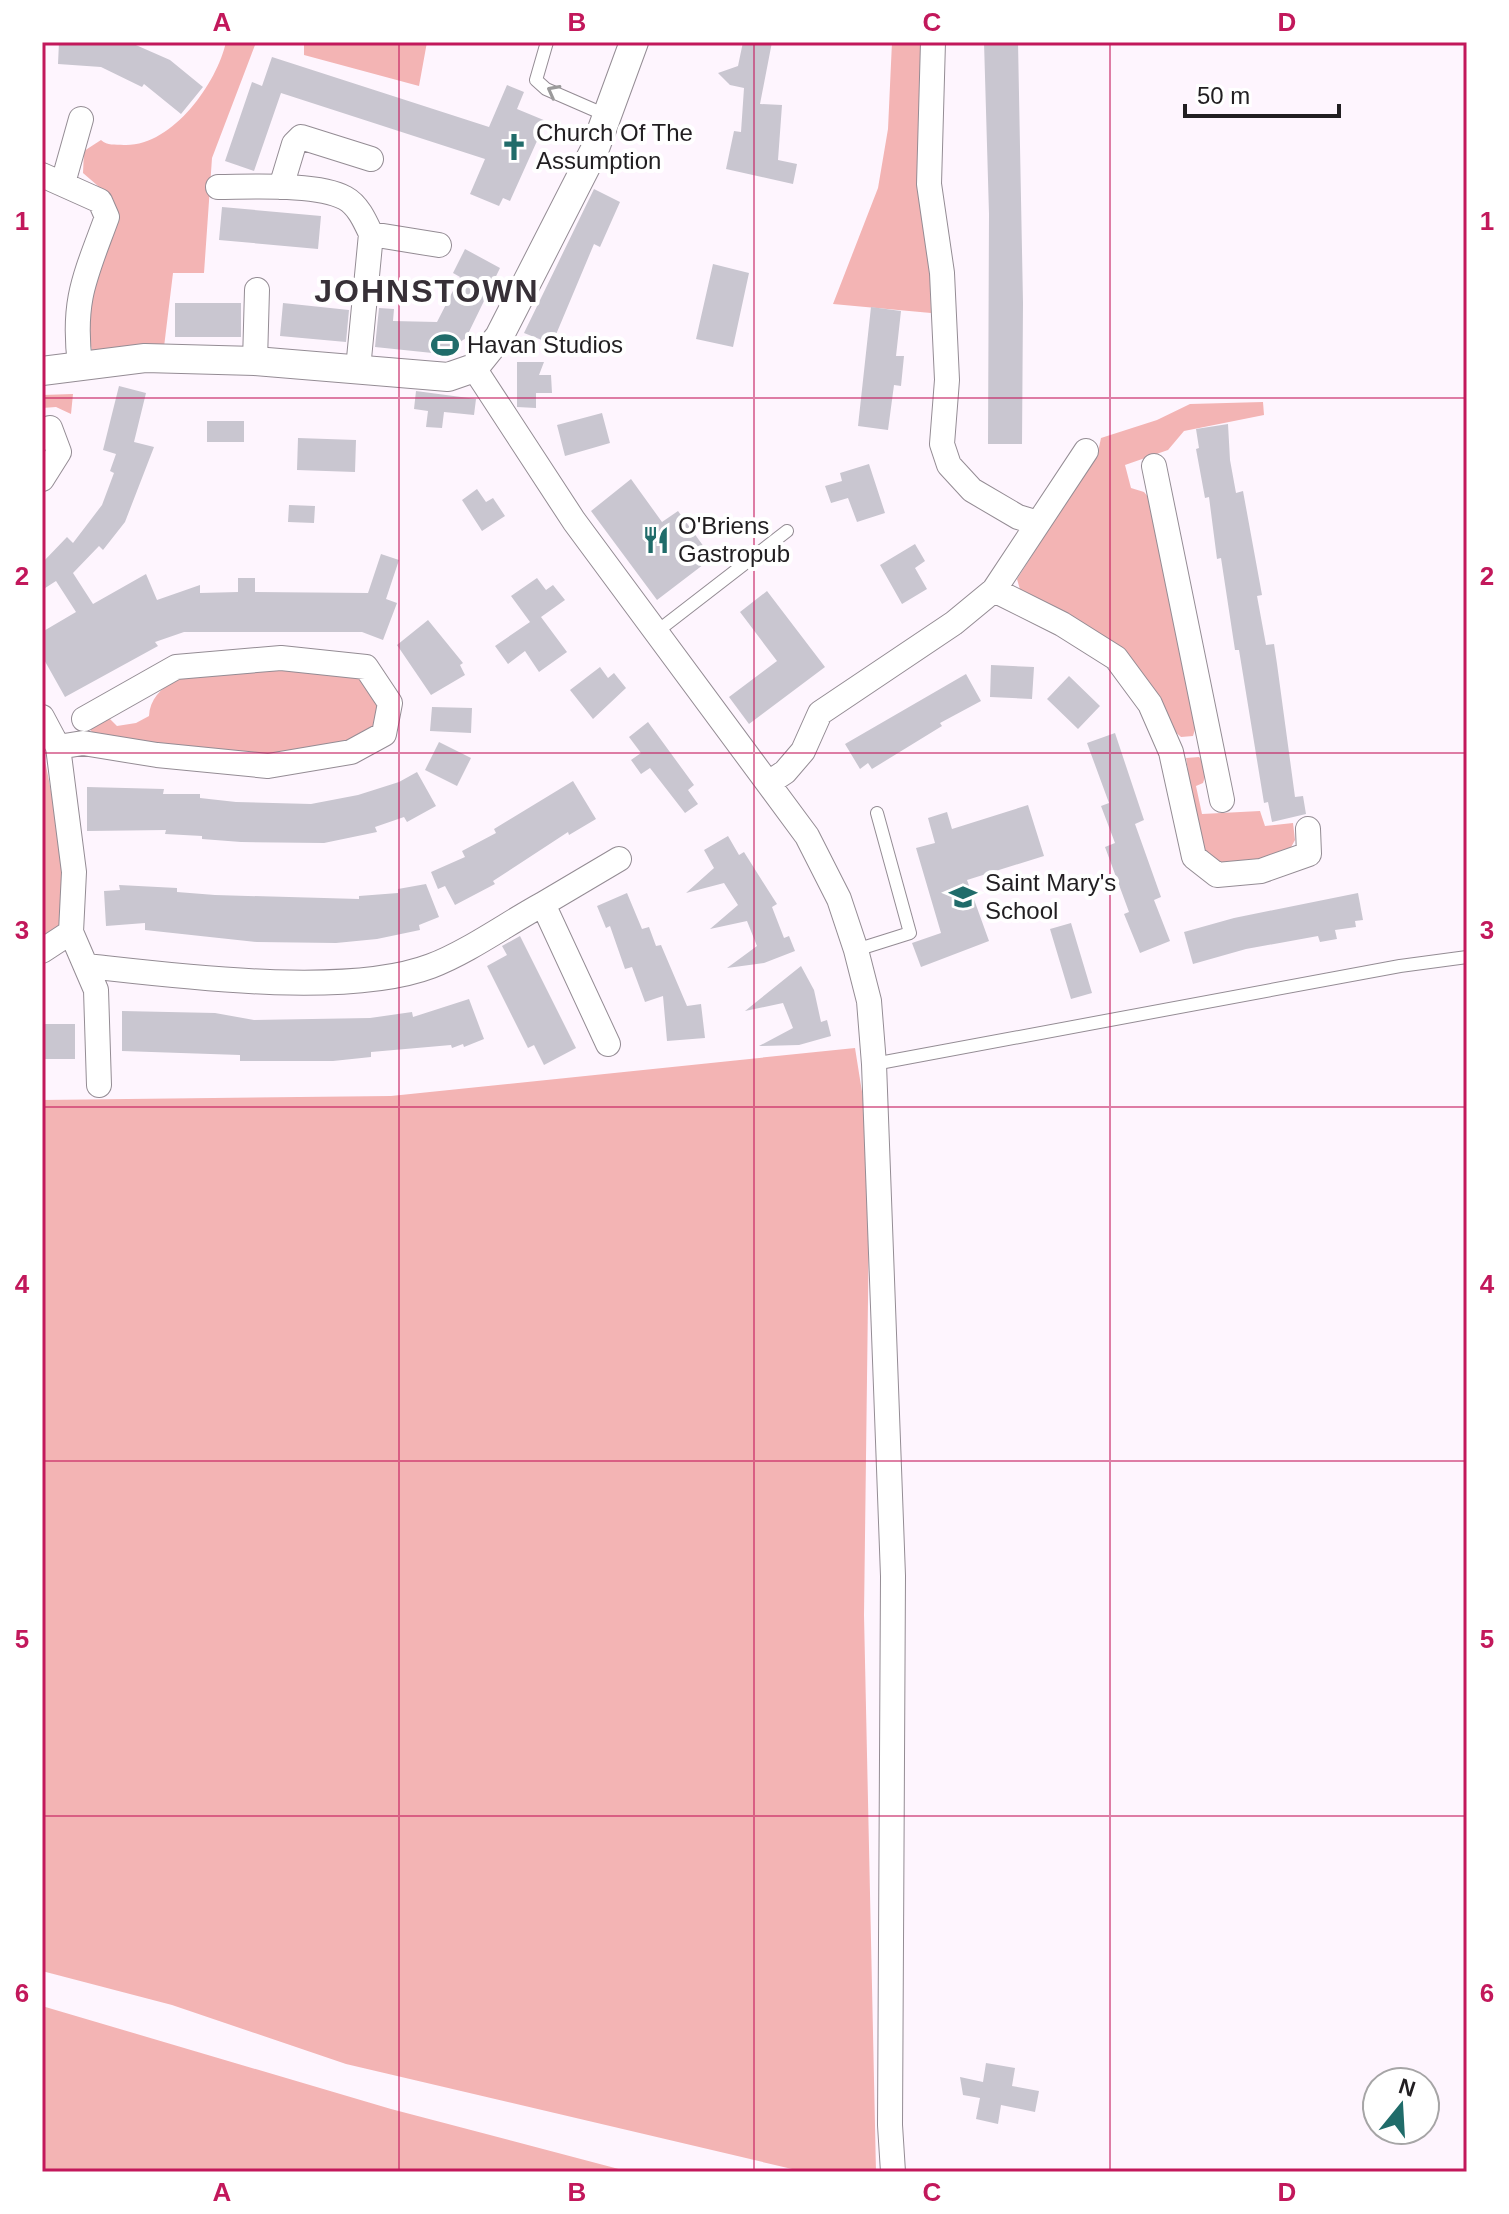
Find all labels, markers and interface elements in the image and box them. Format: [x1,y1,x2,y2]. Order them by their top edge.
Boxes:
text: A [213,7,232,37]
text: B [568,7,586,37]
text: C [923,7,942,37]
text: D [1278,7,1296,37]
scale bar [1185,68,1339,118]
text: 50 m [1197,82,1250,109]
one-way arrow [547,86,561,101]
place label: Church Of The Assumption [536,119,693,174]
church icon: Church Of The Assumption [499,132,529,162]
text: 1 [15,206,29,236]
text: 1 [1480,206,1494,236]
district label: JOHNSTOWN [314,273,540,309]
sports icon: Havan Studios [430,330,460,360]
place label: Havan Studios [467,331,623,358]
place label: O'Briens Gastropub [678,512,790,567]
restaurant icon: O'Briens Gastropub [641,525,671,555]
text: 2 [15,561,29,591]
text: 2 [1480,561,1494,591]
place label: Saint Mary's School [985,869,1116,924]
school or university icon: Saint Mary's School [948,882,978,912]
text: 3 [15,915,29,945]
text: 3 [1480,915,1494,945]
text: 4 [15,1269,30,1299]
text: 4 [1480,1269,1495,1299]
text: 5 [15,1624,29,1654]
text: 5 [1480,1624,1494,1654]
text: 6 [15,1978,29,2008]
text: 6 [1480,1978,1494,2008]
north arrow [1361,2066,1441,2146]
text: N [1396,2073,1418,2102]
text: A [213,2177,232,2207]
text: B [568,2177,586,2207]
text: C [923,2177,942,2207]
text: D [1278,2177,1296,2207]

